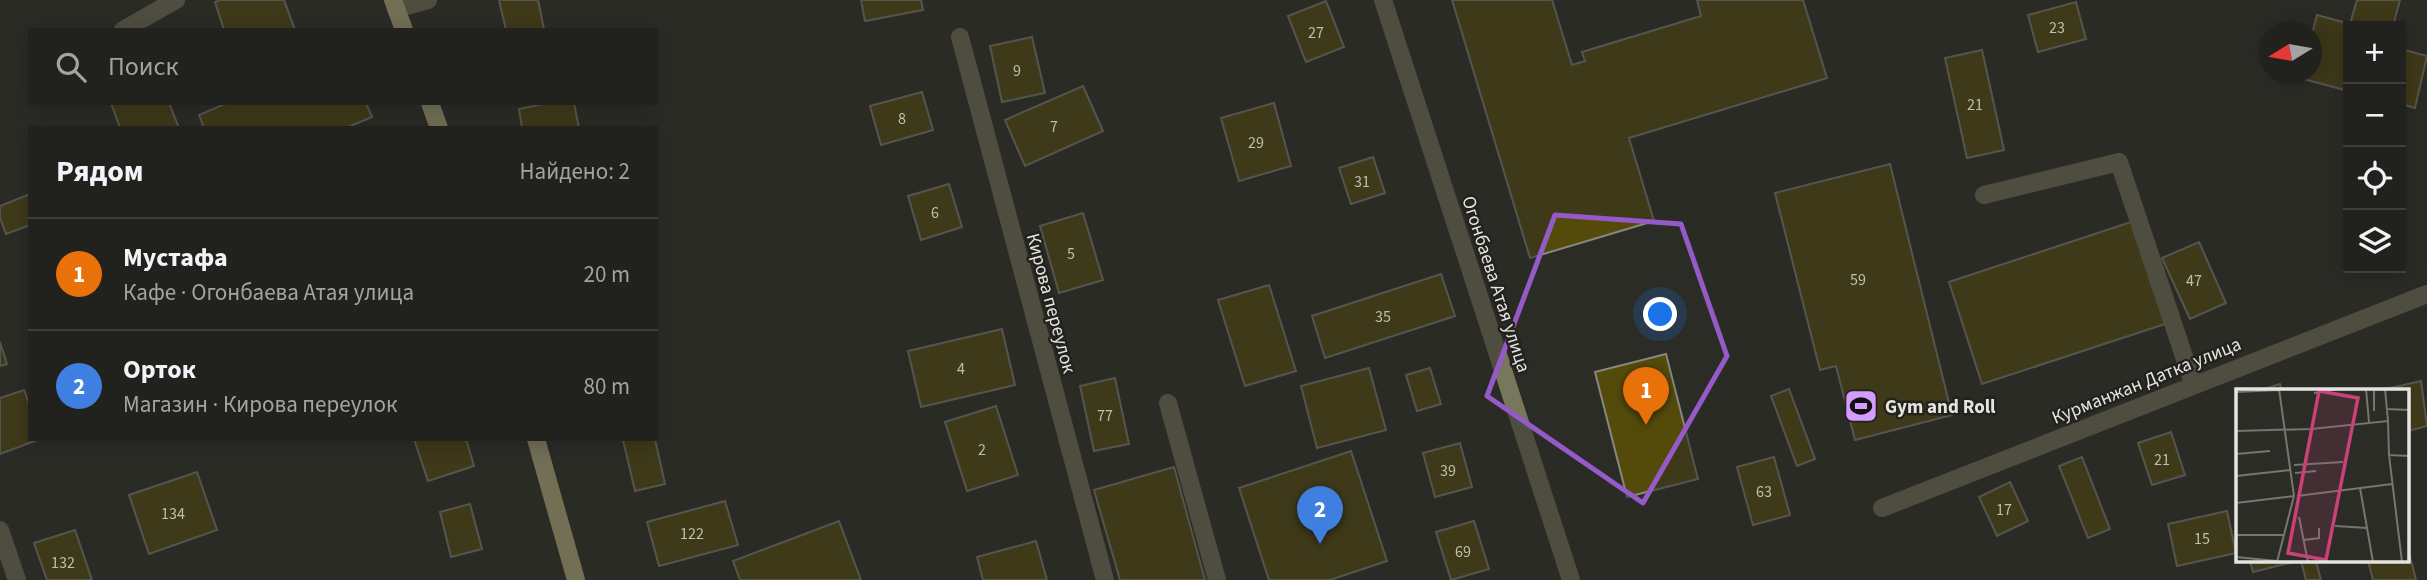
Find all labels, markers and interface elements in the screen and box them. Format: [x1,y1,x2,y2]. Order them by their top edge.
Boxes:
house number: 23 [2049,17,2065,39]
north arrow [2259,21,2322,84]
map controls [2343,21,2406,273]
button: + [2343,21,2406,84]
house number: 27 [1308,22,1324,44]
search box [28,28,658,105]
icon: search [52,48,90,86]
text: Поиск [108,48,178,85]
house number: 9 [1013,60,1021,82]
button: − [2343,84,2406,147]
house number: 21 [1967,94,1983,116]
house number: 8 [898,108,906,130]
house number: 7 [1050,116,1058,138]
house number: 29 [1248,132,1264,154]
button: locate [2343,147,2406,210]
text: Рядом [56,150,144,193]
text: Найдено: 2 [520,155,630,188]
house number: 31 [1354,171,1370,193]
street label: Огонбаева Атая улица [1454,193,1537,376]
house number: 6 [931,202,939,224]
button: layers [2343,210,2406,273]
street label: Кирова переулок [1019,230,1082,377]
text: Мустафа [123,239,228,276]
house number: 5 [1067,243,1075,265]
text: 1 [73,258,85,291]
text: 20 m [583,258,630,291]
house number: 59 [1850,269,1866,291]
house number: 47 [2186,270,2202,292]
text: Кафе · Огонбаева Атая улица [123,276,414,309]
your location [1643,297,1677,331]
house number: 35 [1375,306,1391,328]
street label: Курманжан Датка улица [2048,331,2245,432]
text: Орток [123,351,196,388]
house number: 4 [957,358,965,380]
pin: 1 [1623,367,1669,425]
text: 2 [73,370,85,403]
text: 80 m [583,370,630,403]
sports icon: Gym and Roll [1842,387,1880,425]
text: Магазин · Кирова переулок [123,388,397,421]
inset map [2236,389,2410,562]
place label: Gym and Roll [1885,394,1996,421]
house number: 77 [1097,405,1113,427]
house number: 2 [978,439,986,461]
house number: 21 [2154,449,2170,471]
house number: 39 [1440,460,1456,482]
house number: 63 [1756,481,1772,503]
pin: 2 [1297,486,1343,544]
house number: 17 [1996,499,2012,521]
house number: 134 [161,503,185,525]
house number: 122 [680,523,704,545]
house number: 15 [2194,528,2210,550]
house number: 69 [1455,541,1471,563]
house number: 132 [51,552,75,574]

